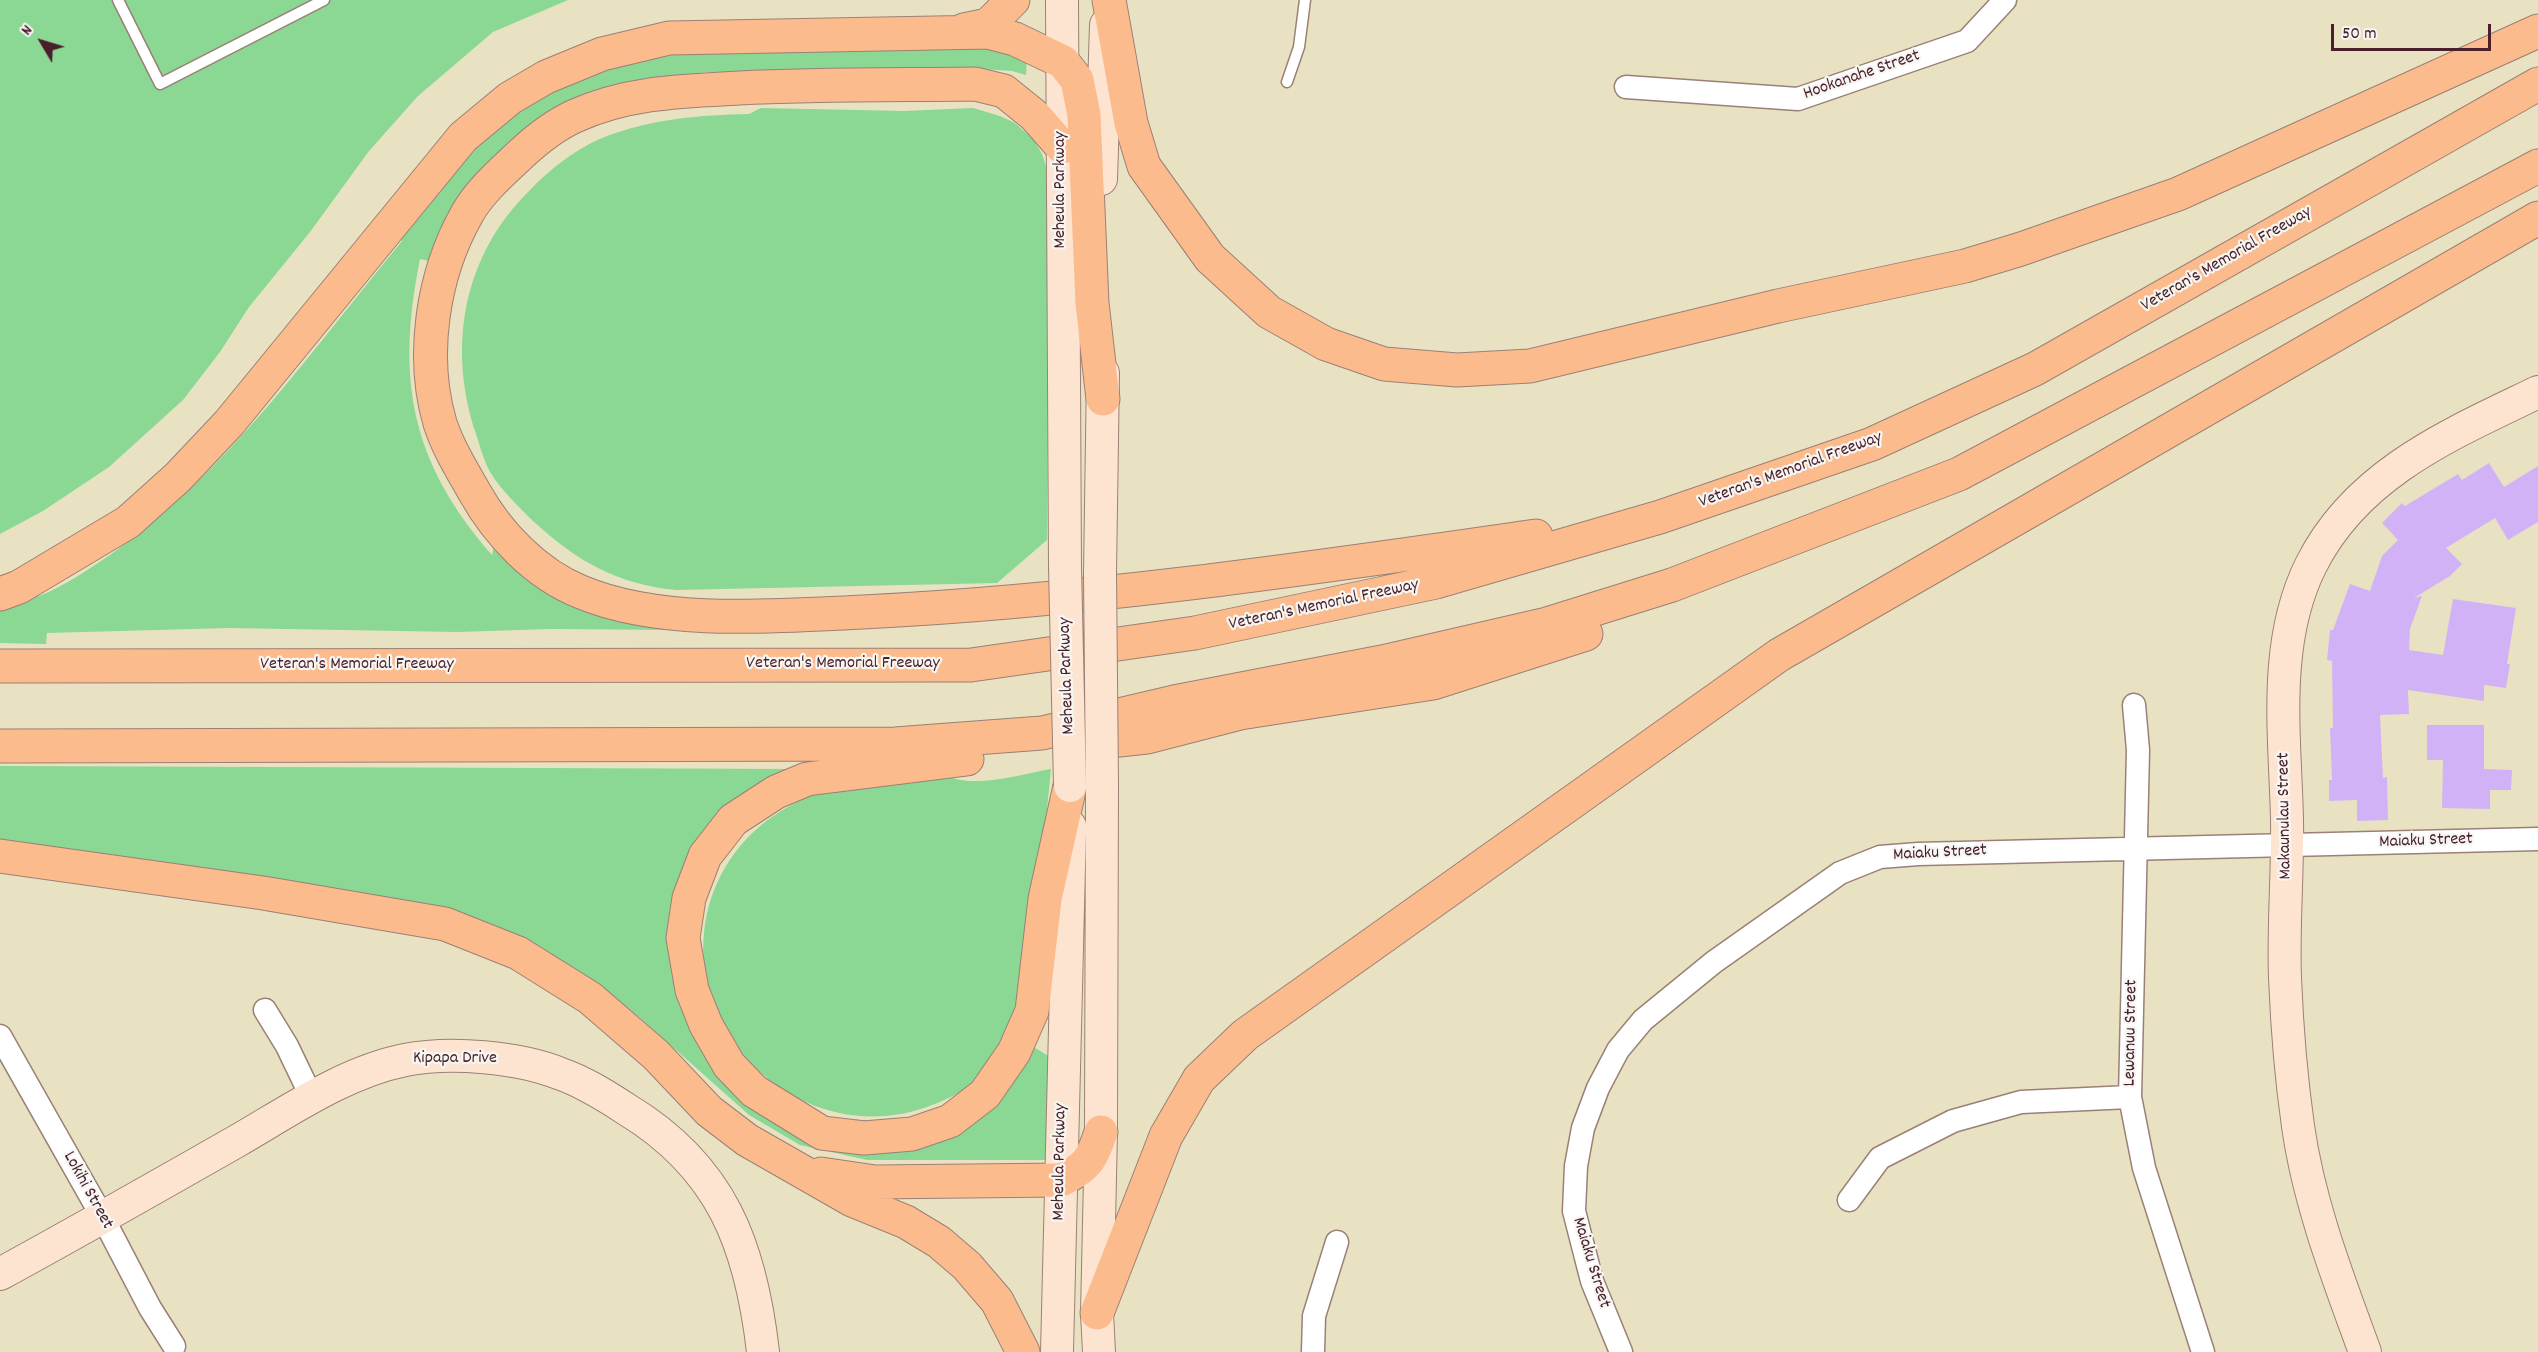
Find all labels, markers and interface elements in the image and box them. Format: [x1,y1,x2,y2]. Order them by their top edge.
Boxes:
north arrow [12,12,72,72]
scale bar [2334,12,2494,50]
text: N [16,20,39,41]
text: 50 m [2342,22,2377,47]
street label: Hookanahe Street [1801,46,1923,106]
street label: Meheula Parkway [1051,131,1073,249]
street label: Veteran's Memorial Freeway [2138,202,2316,318]
street label: Veteran's Memorial Freeway [1696,428,1886,514]
street label: Veteran's Memorial Freeway [1227,575,1421,637]
street label: Meheula Parkway [1055,617,1081,735]
street label: Veteran's Memorial Freeway [746,654,940,676]
street label: Veteran's Memorial Freeway [260,655,454,677]
street label: Makaunulau Street [2274,752,2298,880]
street label: Maiaku Street [2379,830,2473,854]
street label: Maiaku Street [1893,841,1987,867]
street label: Lewanuu Street [2120,979,2144,1087]
street label: Kipapa Drive [413,1049,497,1071]
street label: Meheula Parkway [1049,1103,1073,1221]
street label: Lokihi Street [57,1148,117,1234]
street label: Maiaku Street [1566,1215,1614,1311]

